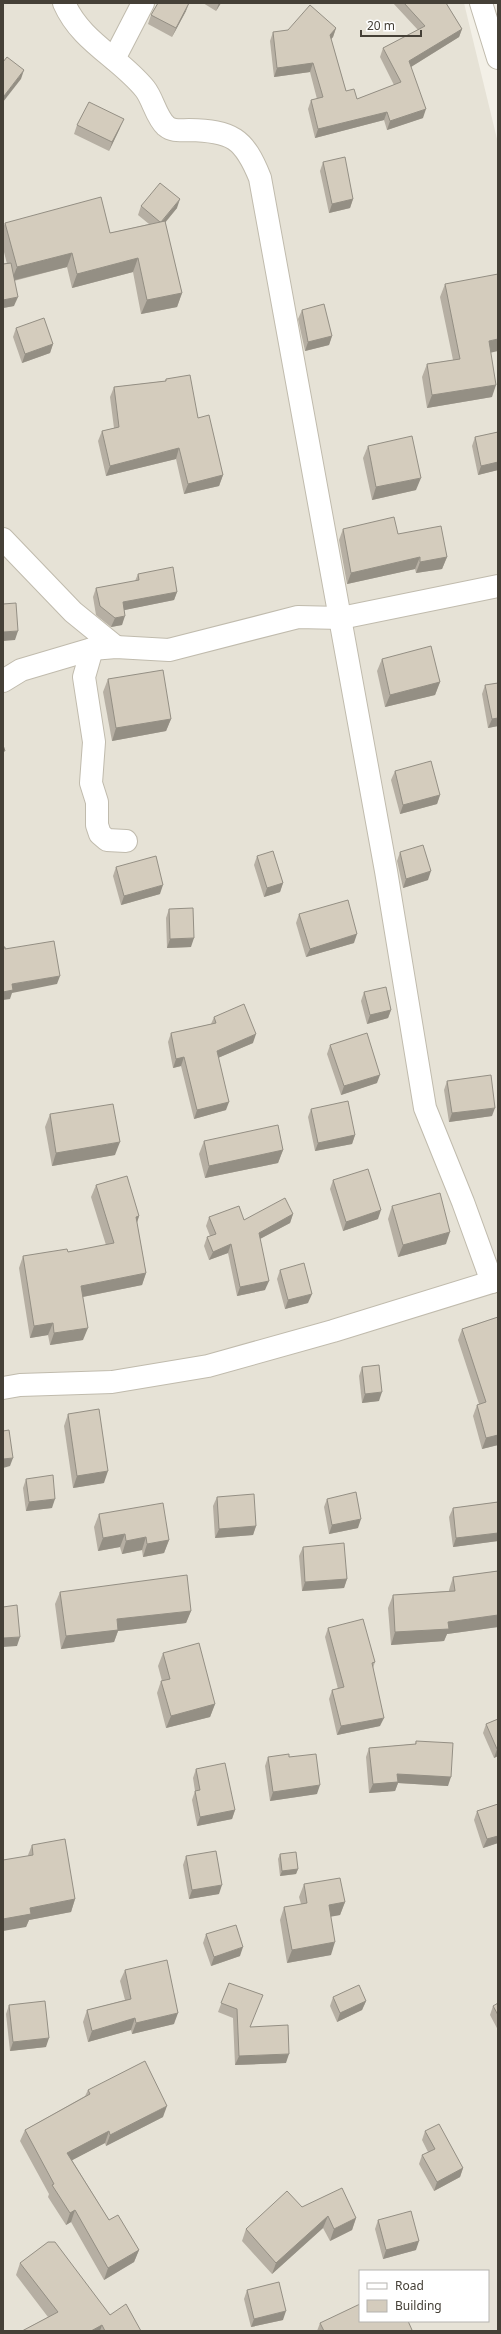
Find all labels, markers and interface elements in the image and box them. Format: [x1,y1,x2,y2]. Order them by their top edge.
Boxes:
scale bar [361,12,421,38]
text: 20 m [367,17,395,34]
legend [359,2270,489,2322]
text: Road [395,2277,424,2294]
text: Building [395,2297,442,2314]

